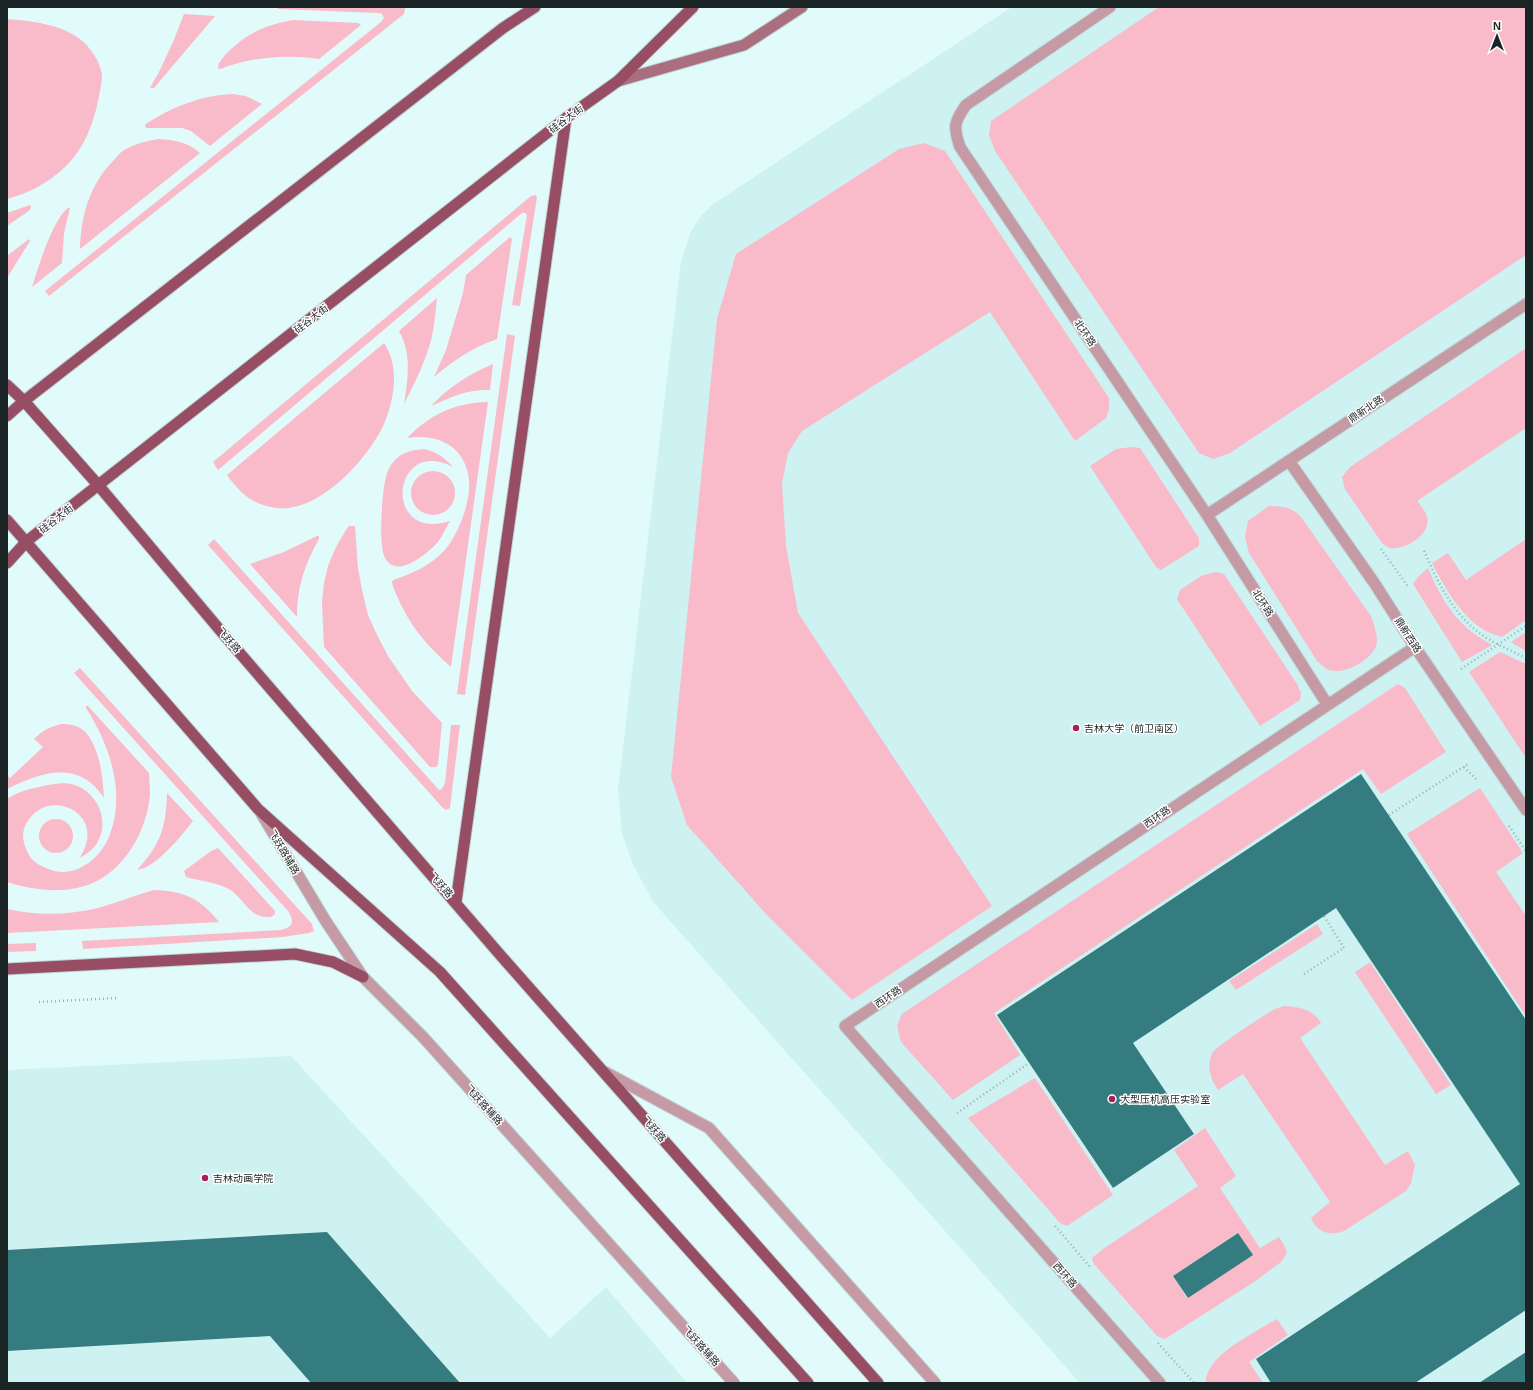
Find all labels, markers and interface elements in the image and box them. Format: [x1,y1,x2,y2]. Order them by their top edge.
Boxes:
north arrow [1477,16,1517,56]
text: N [1493,20,1501,32]
street label: 硅谷大街 [547,103,585,135]
street label: 硅谷大街 [292,302,330,336]
street label: 北环路 [1072,317,1098,349]
street label: 鼎新北路 [1346,393,1386,425]
street label: 硅谷大街 [37,502,75,536]
street label: 北环路 [1250,587,1276,619]
street label: 鼎新西路 [1392,615,1424,655]
street label: 飞跃路 [215,625,243,655]
marker: 吉林大学（前卫南区） [1071,723,1081,733]
place label: 吉林大学（前卫南区） [1084,723,1184,734]
street label: 西环路 [1141,804,1173,830]
street label: 飞跃路辅路 [266,828,302,876]
street label: 飞跃路 [427,870,455,900]
street label: 西环路 [872,984,904,1010]
street label: 飞跃路辅路 [463,1083,505,1127]
marker: 大型压机高压实验室 [1107,1094,1117,1104]
place label: 大型压机高压实验室 [1120,1094,1210,1105]
street label: 飞跃路 [640,1114,668,1144]
marker: 吉林动画学院 [200,1173,210,1183]
place label: 吉林动画学院 [213,1173,273,1184]
street label: 西环路 [1051,1260,1079,1290]
street label: 飞跃路辅路 [680,1324,722,1368]

